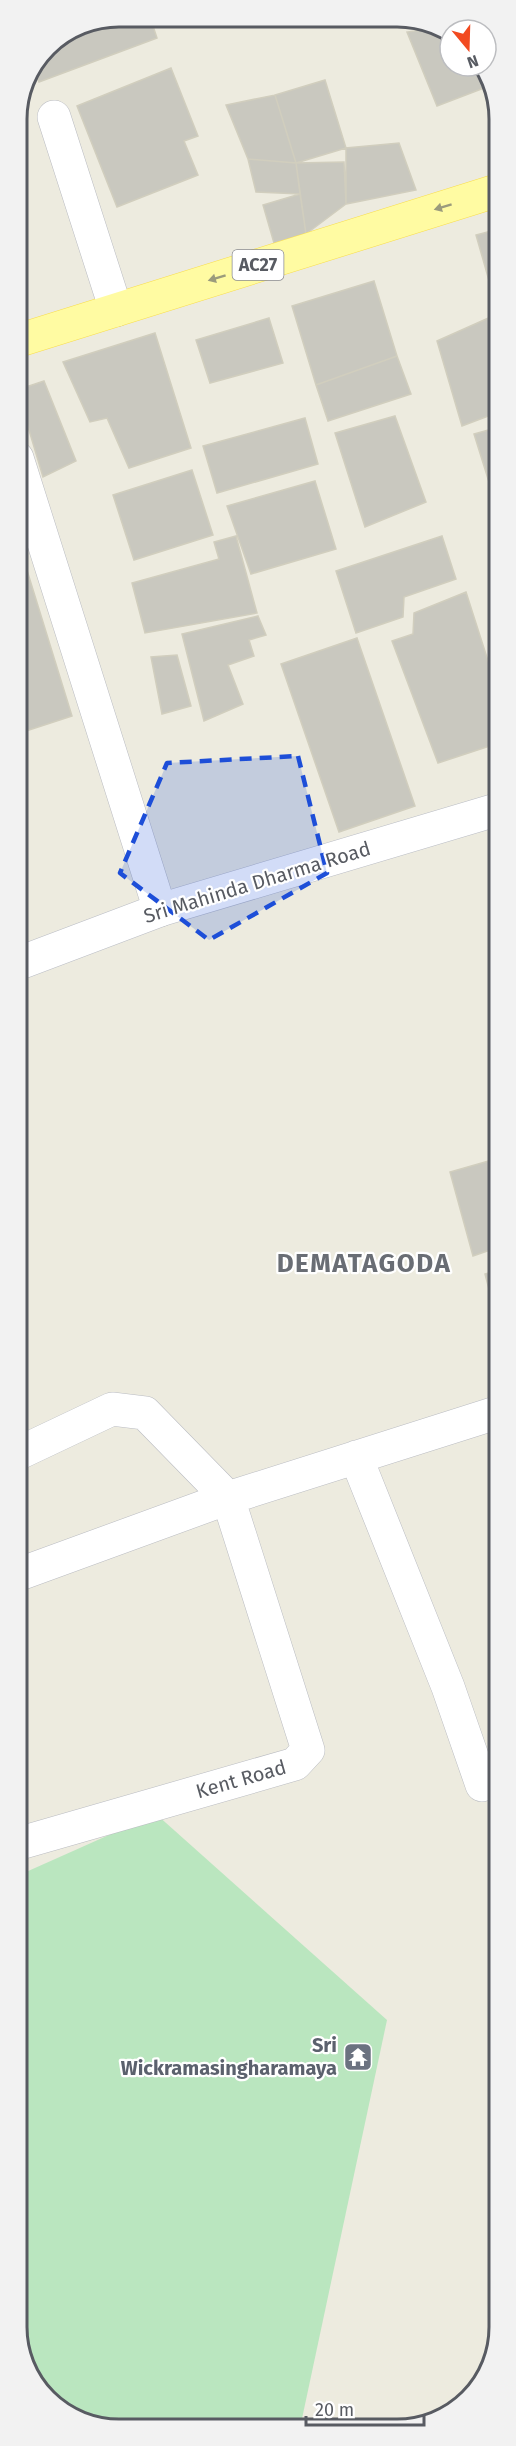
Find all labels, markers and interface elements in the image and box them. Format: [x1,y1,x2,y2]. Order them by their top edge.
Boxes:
north arrow [438,18,498,78]
text: N [465,51,481,72]
one-way arrow [434,203,452,212]
road number: AC27 [232,250,284,280]
one-way arrow [208,274,226,283]
street label: Sri Mahinda Dharma Road [141,836,373,928]
district label: DEMATAGODA [277,1248,451,1279]
street label: Kent Road [193,1755,289,1803]
place label: Sri Wickramasingharamaya [121,2033,337,2080]
temple icon: Sri Wickramasingharamaya [342,2041,374,2073]
scale bar [306,2389,424,2427]
text: 20 m [315,2399,354,2421]

